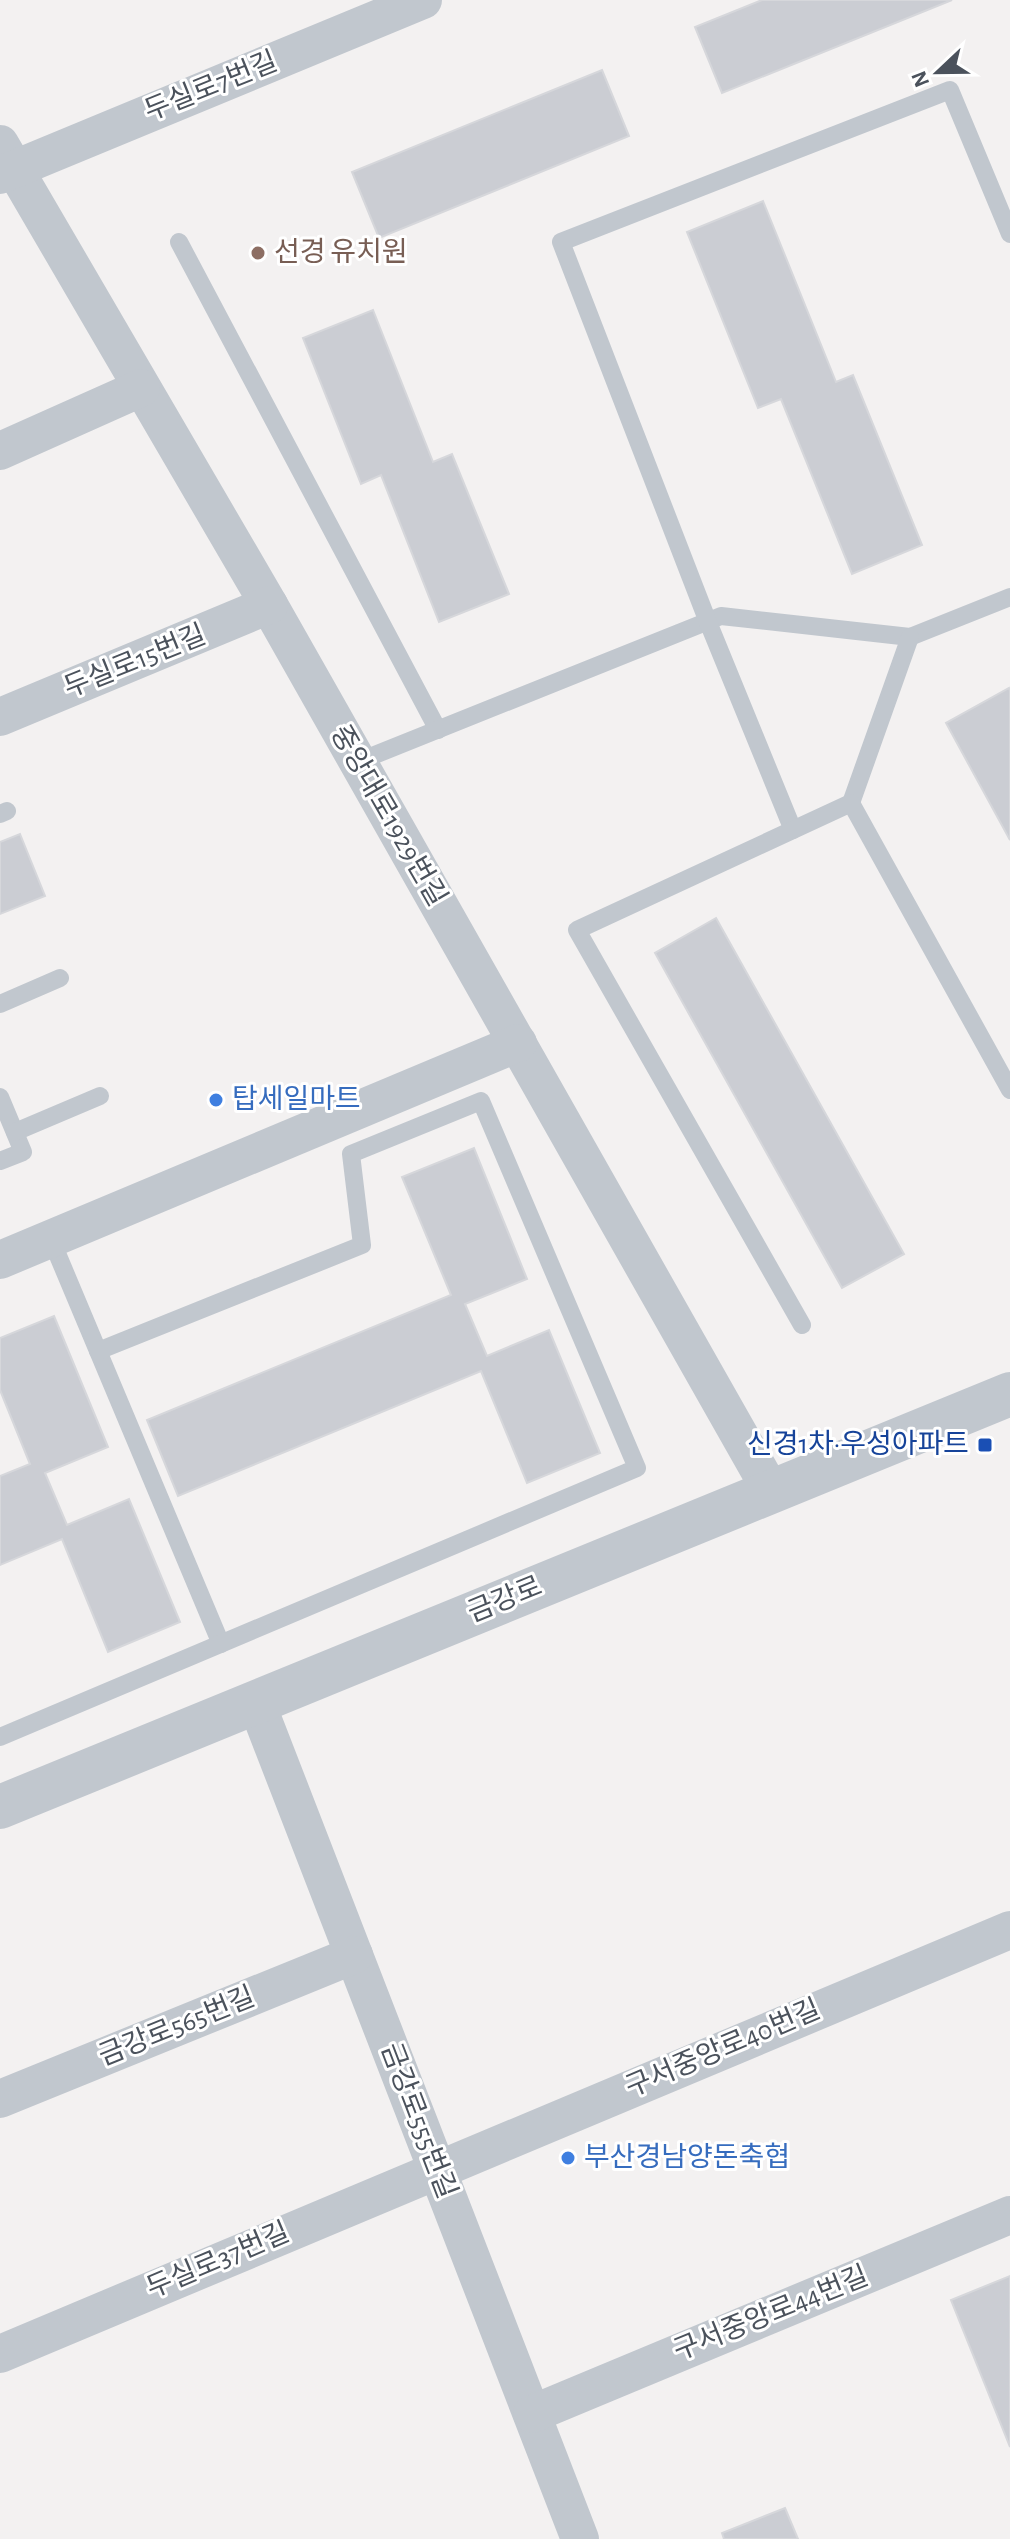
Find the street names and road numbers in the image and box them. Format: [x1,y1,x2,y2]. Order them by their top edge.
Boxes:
street label: 두실로7번길 [140,46,281,126]
street label: 두실로15번길 [59,619,210,703]
street label: 중앙대로1929번길 [325,720,453,911]
street label: 금강로 [463,1571,546,1627]
street label: 금강로565번길 [94,1981,259,2071]
street label: 구서중앙로40번길 [621,1994,824,2103]
street label: 금강로555번길 [376,2039,462,2203]
street label: 두실로37번길 [142,2217,293,2304]
street label: 구서중앙로44번길 [669,2260,872,2366]

